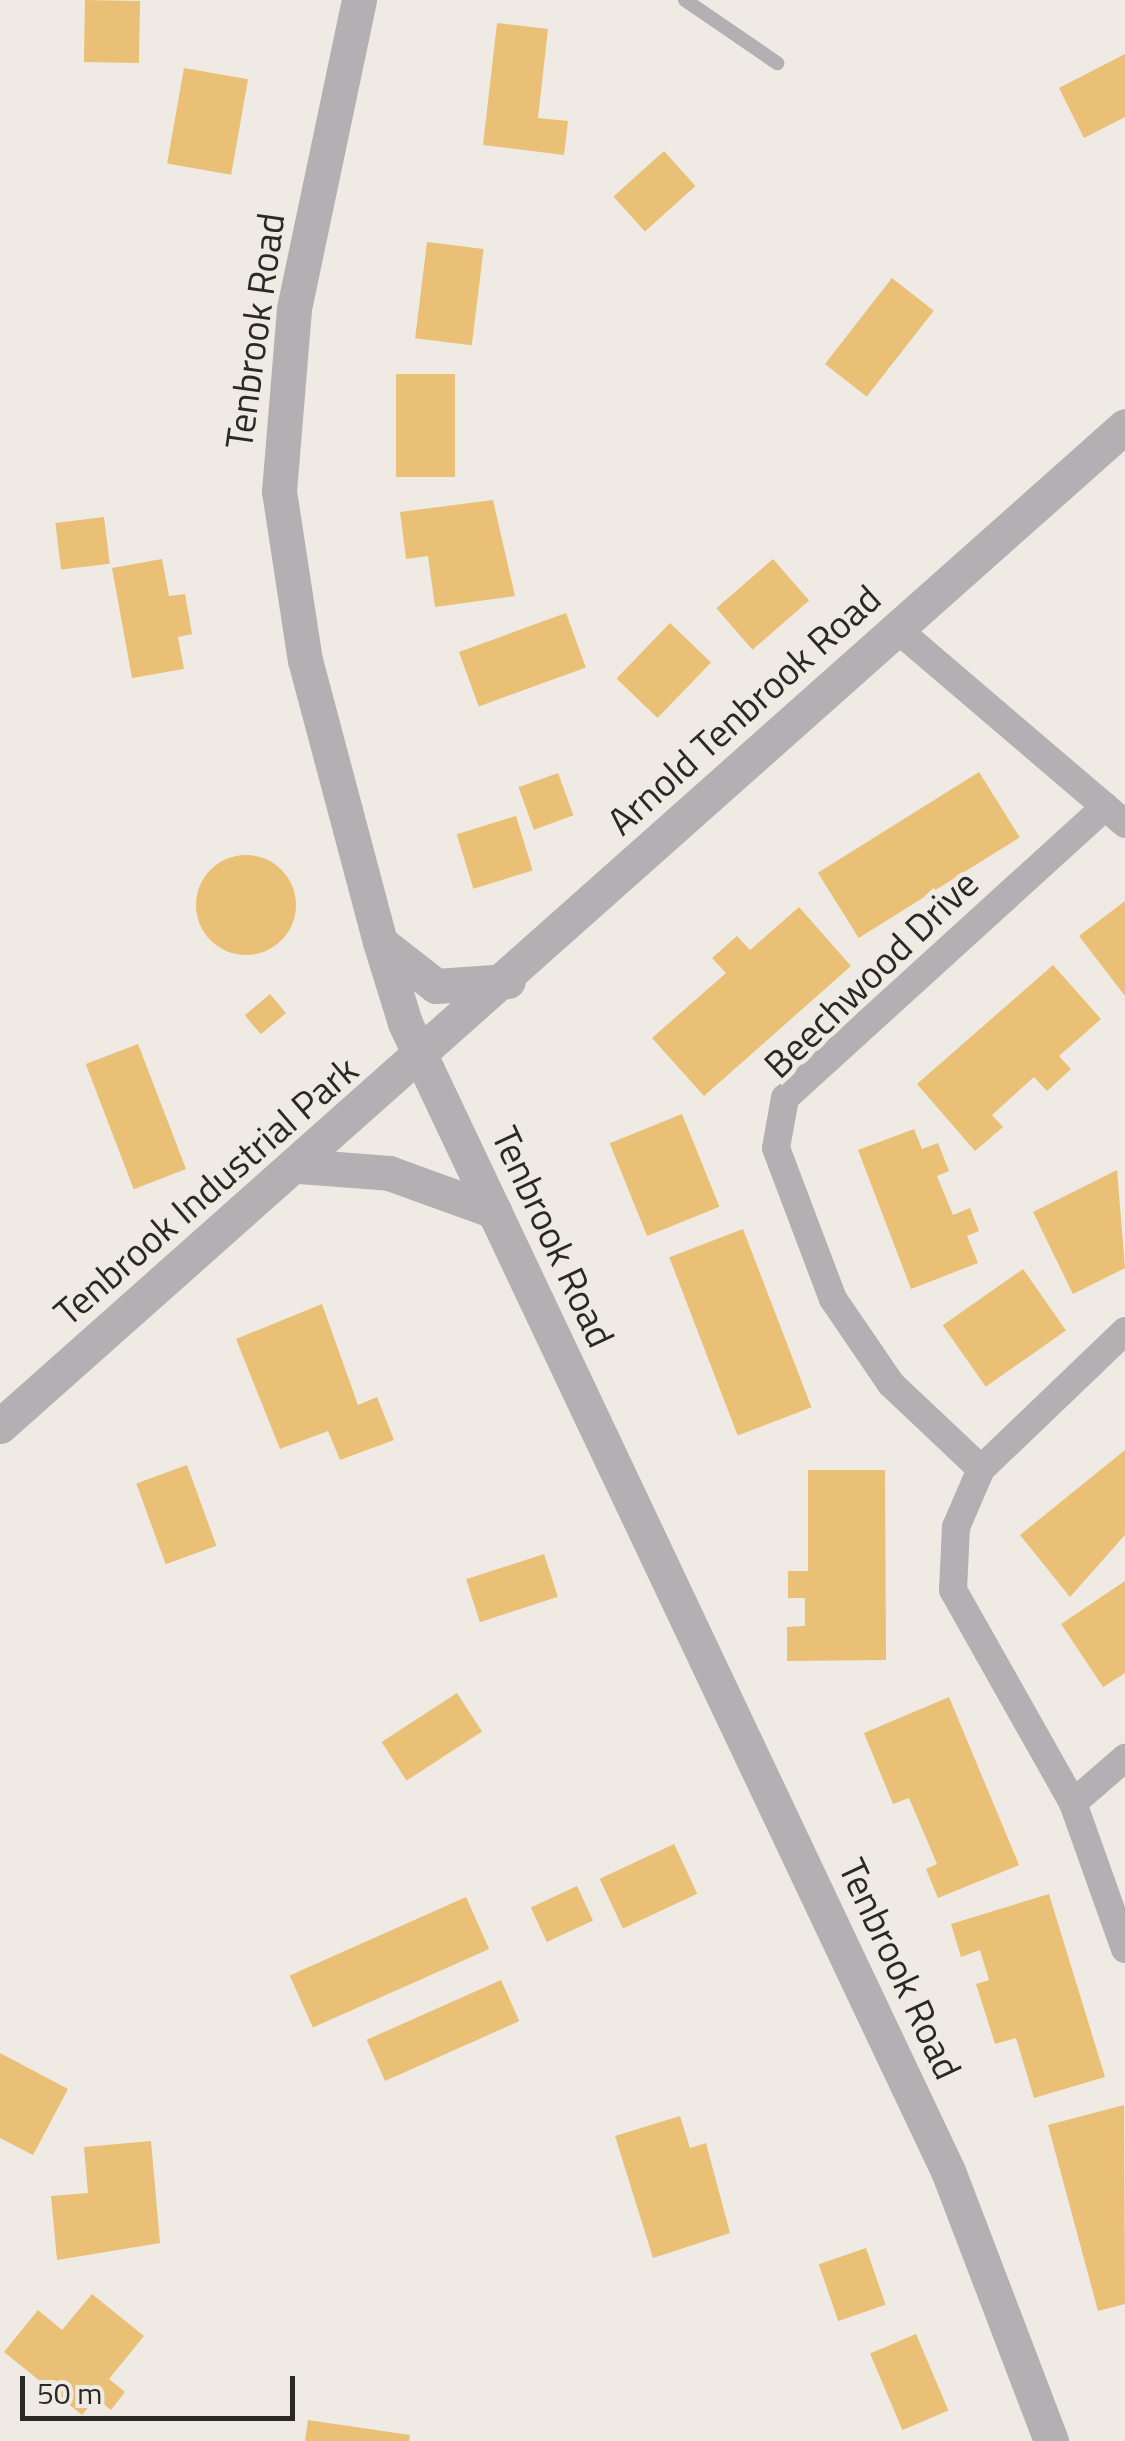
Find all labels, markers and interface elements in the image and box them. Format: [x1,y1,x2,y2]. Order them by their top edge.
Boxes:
street label: Tenbrook Road [216,210,294,452]
street label: Arnold Tenbrook Road [598,576,890,844]
street label: Beechwood Drive [755,861,987,1087]
street label: Tenbrook Industrial Park [45,1047,367,1335]
street label: Tenbrook Road [482,1120,624,1354]
street label: Tenbrook Road [829,1852,971,2086]
scale bar [25,2356,300,2418]
text: 50 m [37,2370,102,2416]

